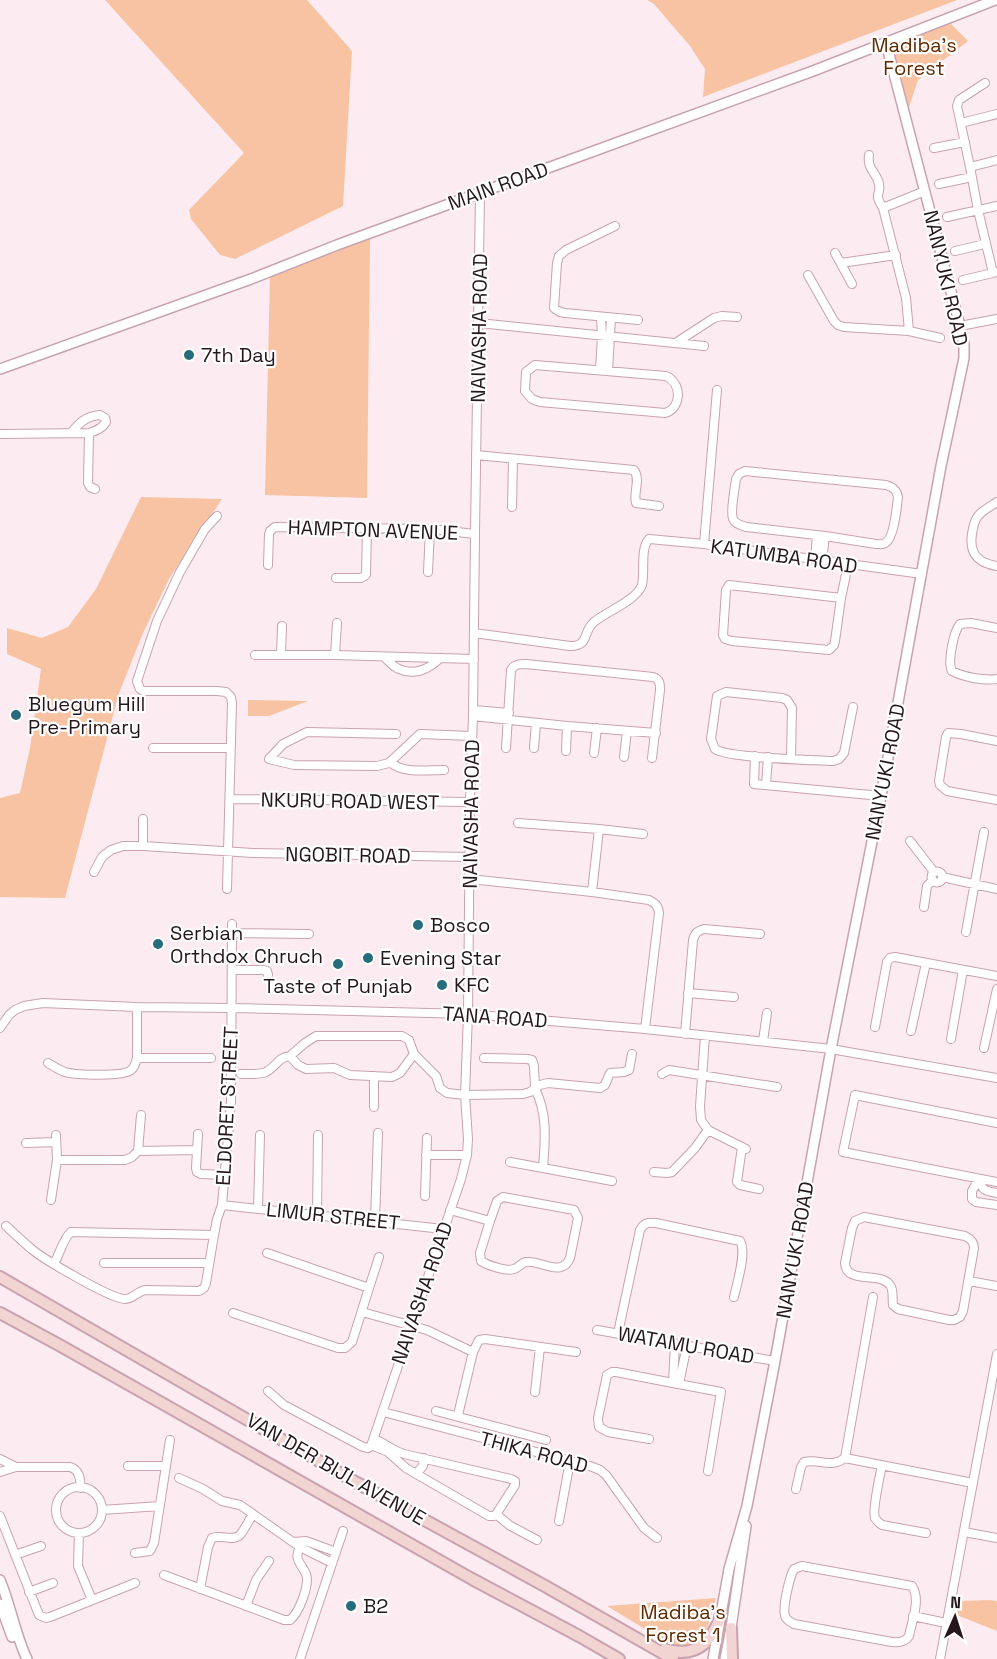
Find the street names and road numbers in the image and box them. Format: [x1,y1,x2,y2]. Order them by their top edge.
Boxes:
street label: MAIN ROAD [444,156,552,216]
street label: NANYUKI ROAD [918,208,974,348]
street label: NAIVASHA ROAD [465,253,493,403]
street label: HAMPTON AVENUE [287,514,459,546]
street label: KATUMBA ROAD [709,533,859,579]
street label: NANYUKI ROAD [859,702,911,842]
street label: NAIVASHA ROAD [457,739,485,889]
street label: NKURU ROAD WEST [260,786,440,816]
street label: NGOBIT ROAD [285,841,411,869]
street label: TANA ROAD [442,1000,548,1034]
street label: ELDORET STREET [210,1025,244,1186]
street label: NANYUKI ROAD [770,1180,820,1320]
street label: LIMUR STREET [265,1196,401,1236]
street label: NAIVASHA ROAD [385,1218,459,1368]
street label: WATAMU ROAD [616,1320,756,1370]
street label: VAN DER BIJL AVENUE [242,1407,430,1531]
street label: THIKA ROAD [477,1425,591,1479]

